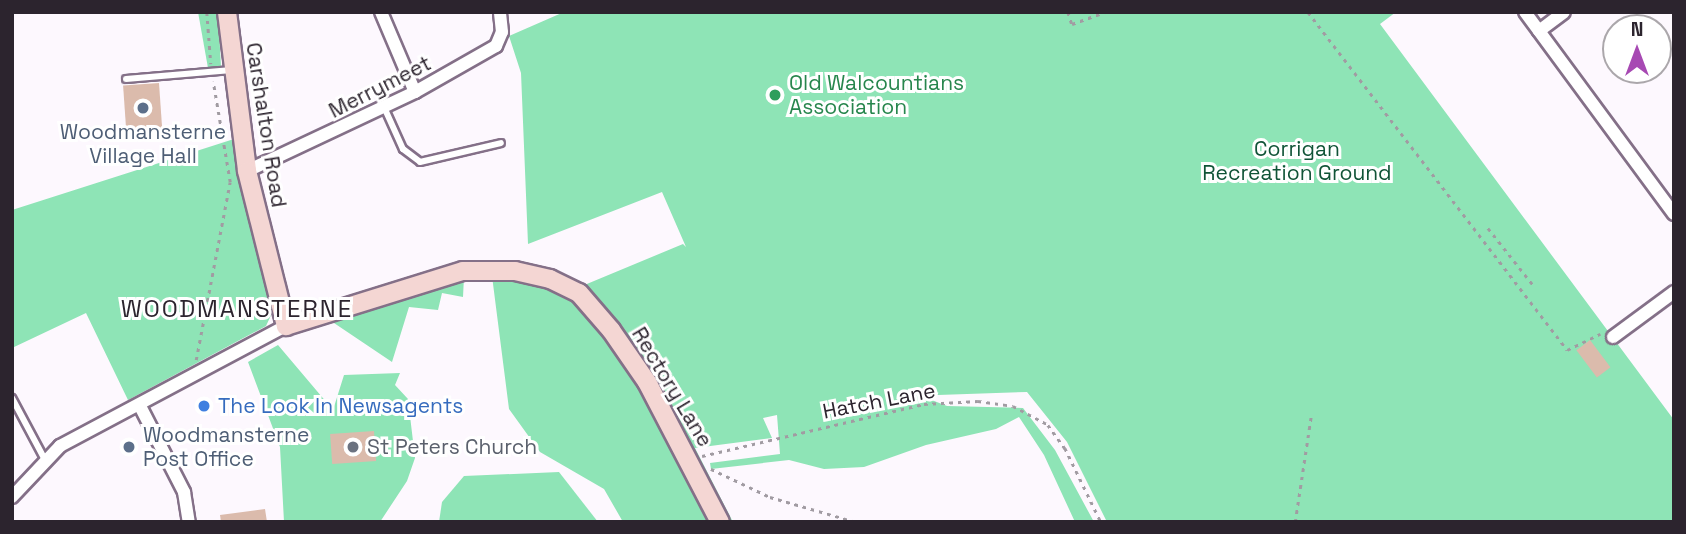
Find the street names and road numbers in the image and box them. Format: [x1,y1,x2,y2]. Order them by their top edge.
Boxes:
street label: Carshalton Road [241,41,291,209]
street label: Merrymeet [325,50,435,124]
street label: Rectory Lane [626,323,718,451]
street label: Hatch Lane [821,378,937,424]

